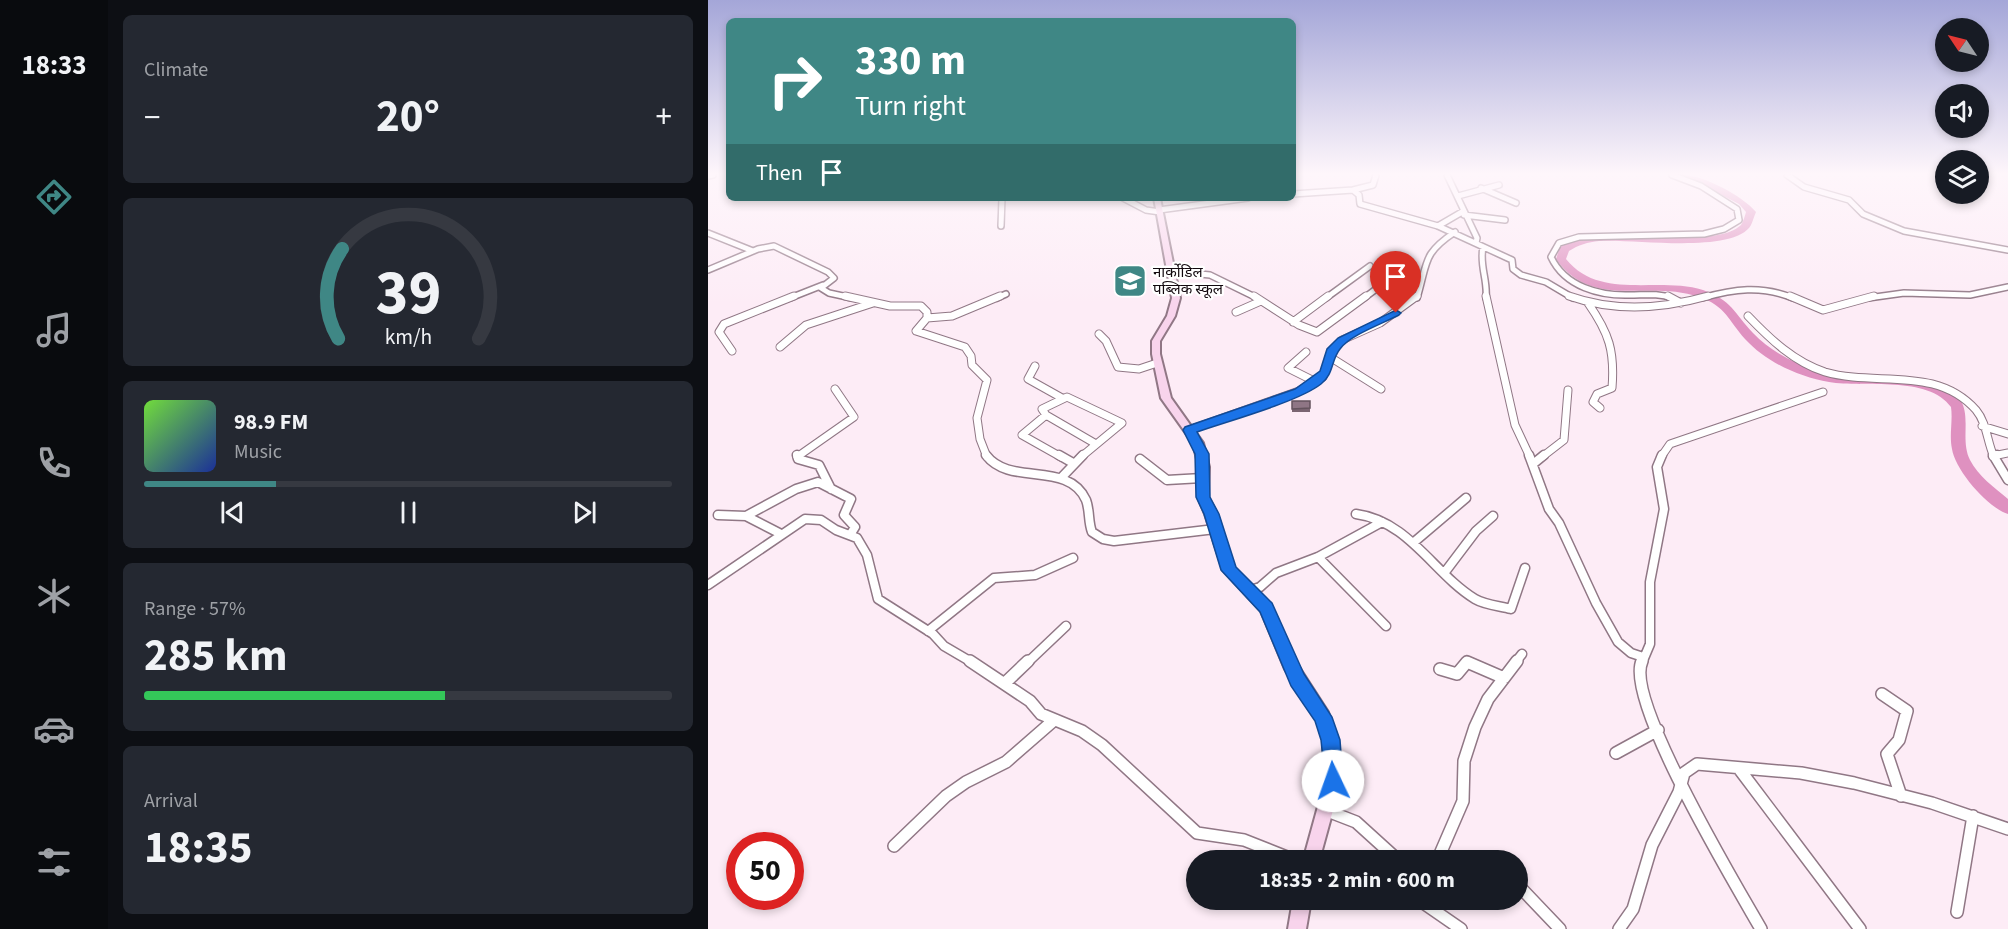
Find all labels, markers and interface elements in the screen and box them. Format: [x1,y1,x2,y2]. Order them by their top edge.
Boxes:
north arrow [1935,18,1989,72]
map controls [1935,18,1989,204]
text: 330 m [855,31,966,91]
icon: right [756,42,834,120]
text: 18:33 [21,46,87,85]
text: Climate [144,56,208,84]
button: sound [1935,84,1989,138]
text: 20° [376,85,440,149]
text: Turn right [855,87,966,126]
text: − [144,94,160,141]
text: + [656,94,672,141]
button: layers [1935,150,1989,204]
icon: arrive [815,156,848,189]
text: Then [756,157,803,189]
icon: directions [33,176,75,218]
text: 39 [375,249,441,338]
pin [1370,251,1421,313]
icon: arrive [1379,260,1412,293]
place label: नार्कोडिल पब्लिक स्कूल [1153,262,1224,300]
school or university icon: नार्कोडिल पब्लिक स्कूल [1112,263,1148,299]
icon: music [33,309,75,351]
text: km/h [384,322,432,353]
text: 98.9 FM [234,406,308,438]
text: Music [234,438,282,466]
icon: phone [33,442,75,484]
icon: previous [216,496,249,529]
icon: pause [392,496,425,529]
icon: next [568,496,601,529]
icon: climate [33,575,75,617]
text: Range · 57% [144,595,245,623]
text: 285 km [144,624,288,688]
icon: car [33,708,75,750]
position arrow [1301,749,1365,813]
text: Arrival [144,787,198,815]
text: 18:35 [144,816,253,880]
speed limit sign: 50 [726,832,804,910]
icon: filters [33,841,75,883]
text: 18:35 · 2 min · 600 m [1259,864,1455,896]

